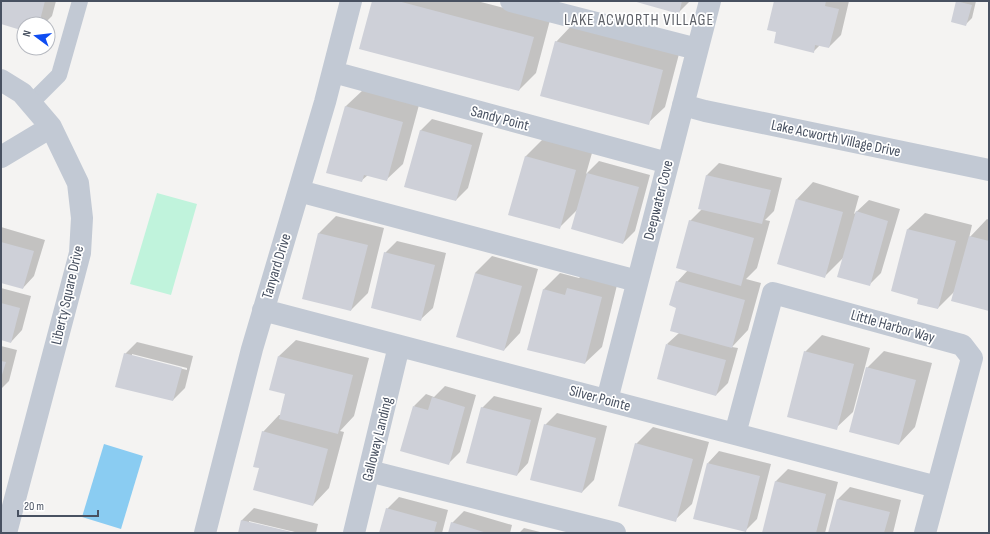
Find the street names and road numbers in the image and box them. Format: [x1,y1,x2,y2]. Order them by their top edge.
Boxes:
street label: Sandy Point [469,102,531,135]
street label: Lake Acworth Village Drive [769,116,902,161]
street label: Deepwater Cove [639,158,678,242]
street label: Tanyard Drive [258,231,295,301]
street label: Liberty Square Drive [47,244,88,347]
street label: Little Harbor Way [849,305,937,348]
street label: Silver Pointe [567,381,633,416]
street label: Galloway Landing [358,395,397,483]

